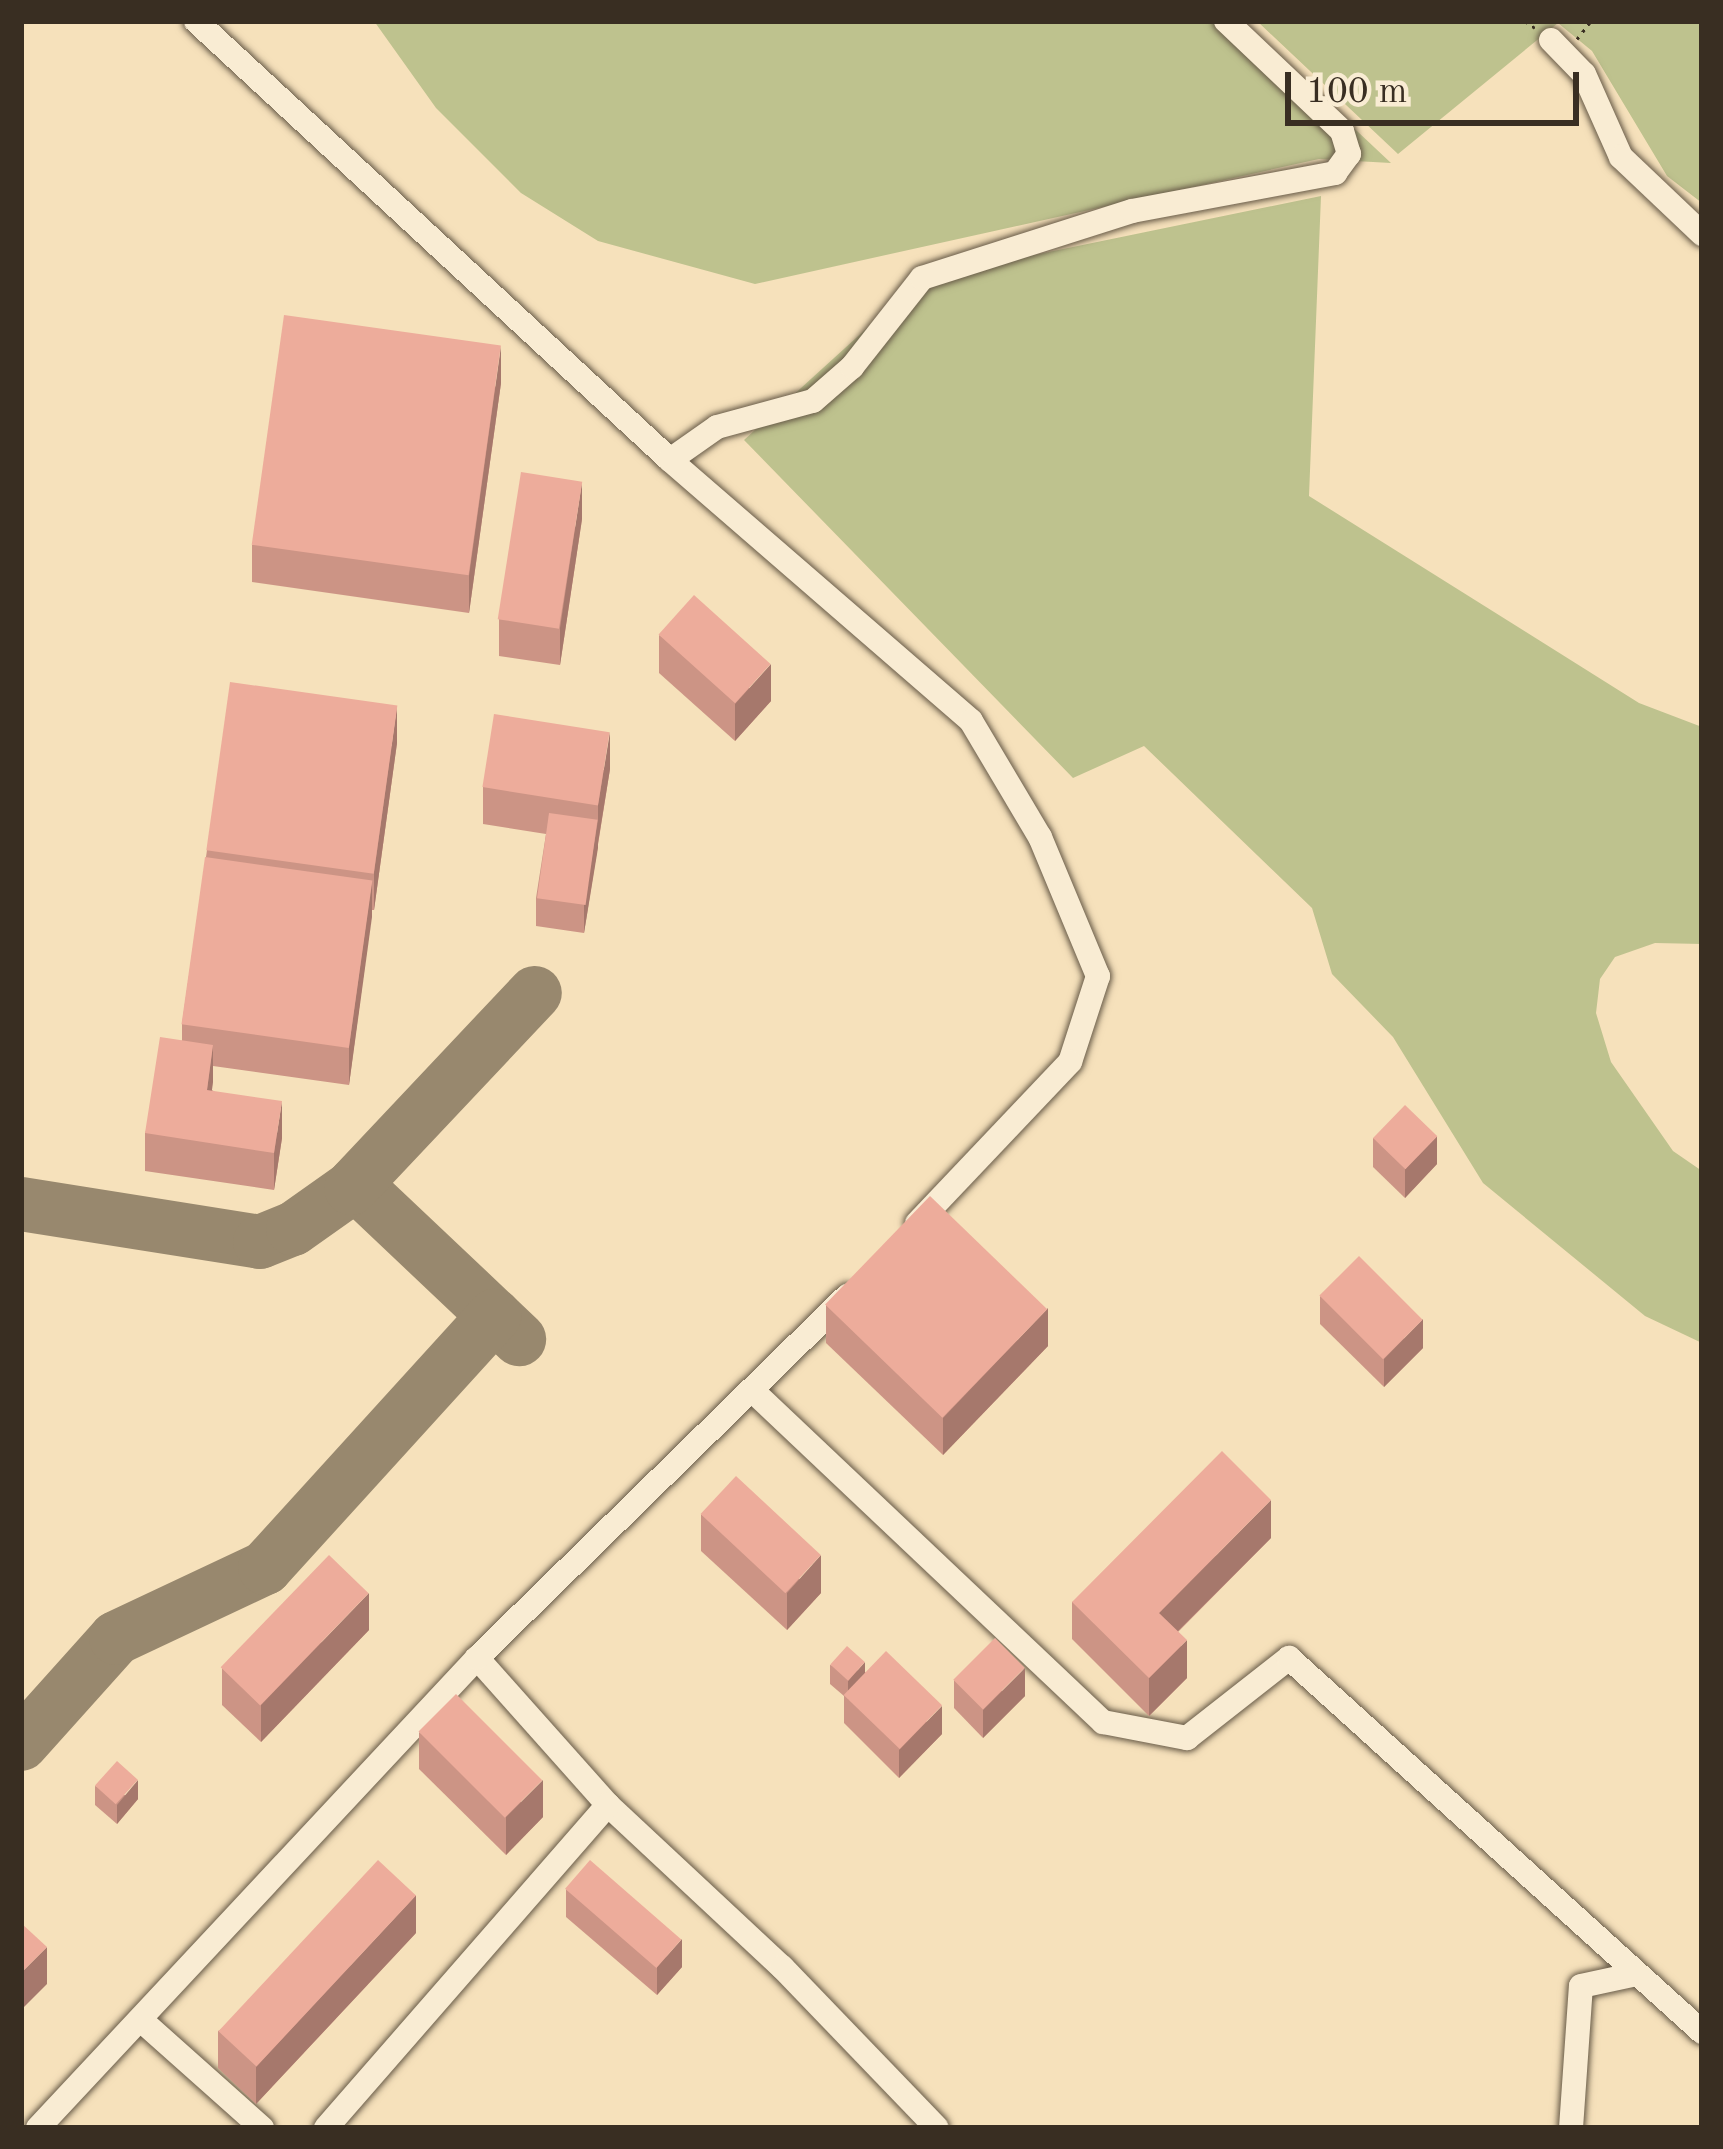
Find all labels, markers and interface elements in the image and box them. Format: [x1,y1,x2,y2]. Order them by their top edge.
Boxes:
scale bar [1291,48,1585,122]
text: 100 m [1306,75,1407,111]

